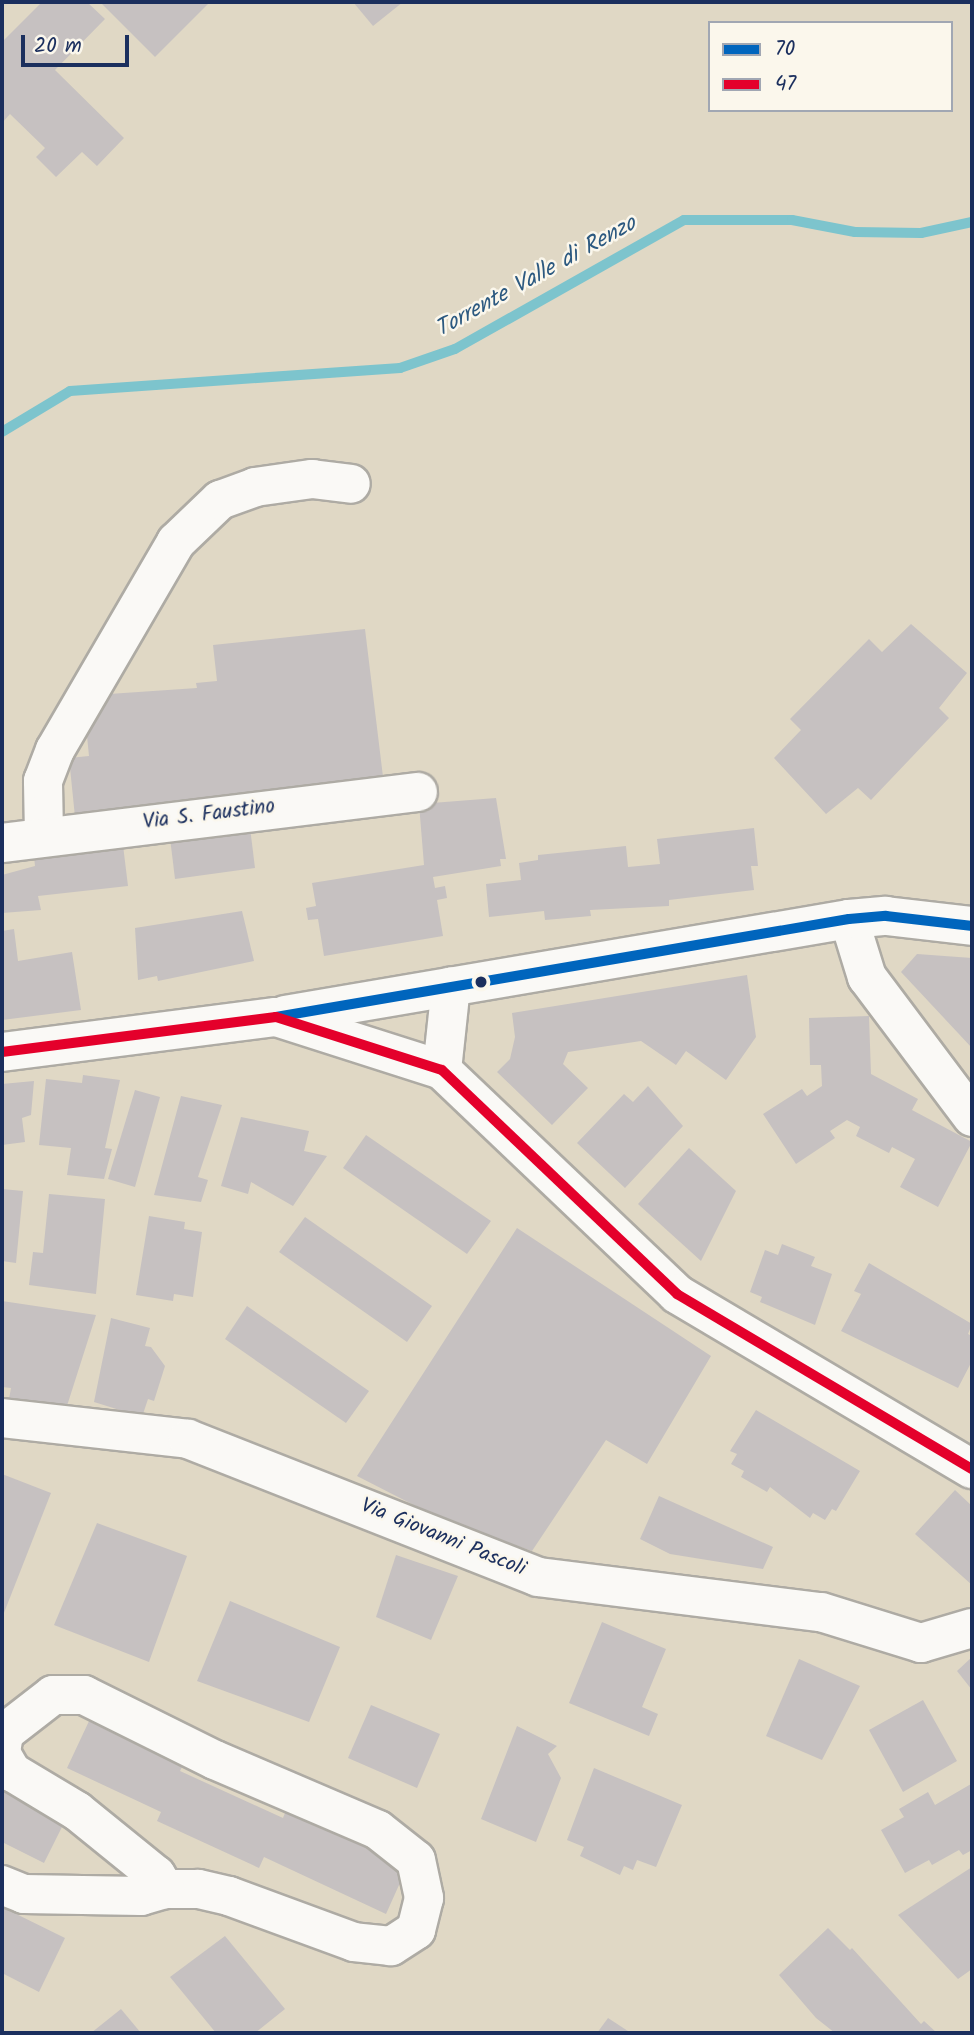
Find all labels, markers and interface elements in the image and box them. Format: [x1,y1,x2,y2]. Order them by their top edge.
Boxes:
scale bar [24,21,133,65]
legend [708,21,953,112]
text: 20 m [34,30,82,63]
text: 70 [775,33,795,66]
text: 47 [775,68,796,101]
water label: Torrente Valle di Renzo [431,210,641,344]
street label: Via S. Faustino [142,794,276,836]
unlabelled marker [474,975,488,989]
street label: Via Giovanni Pascoli [357,1493,529,1583]

